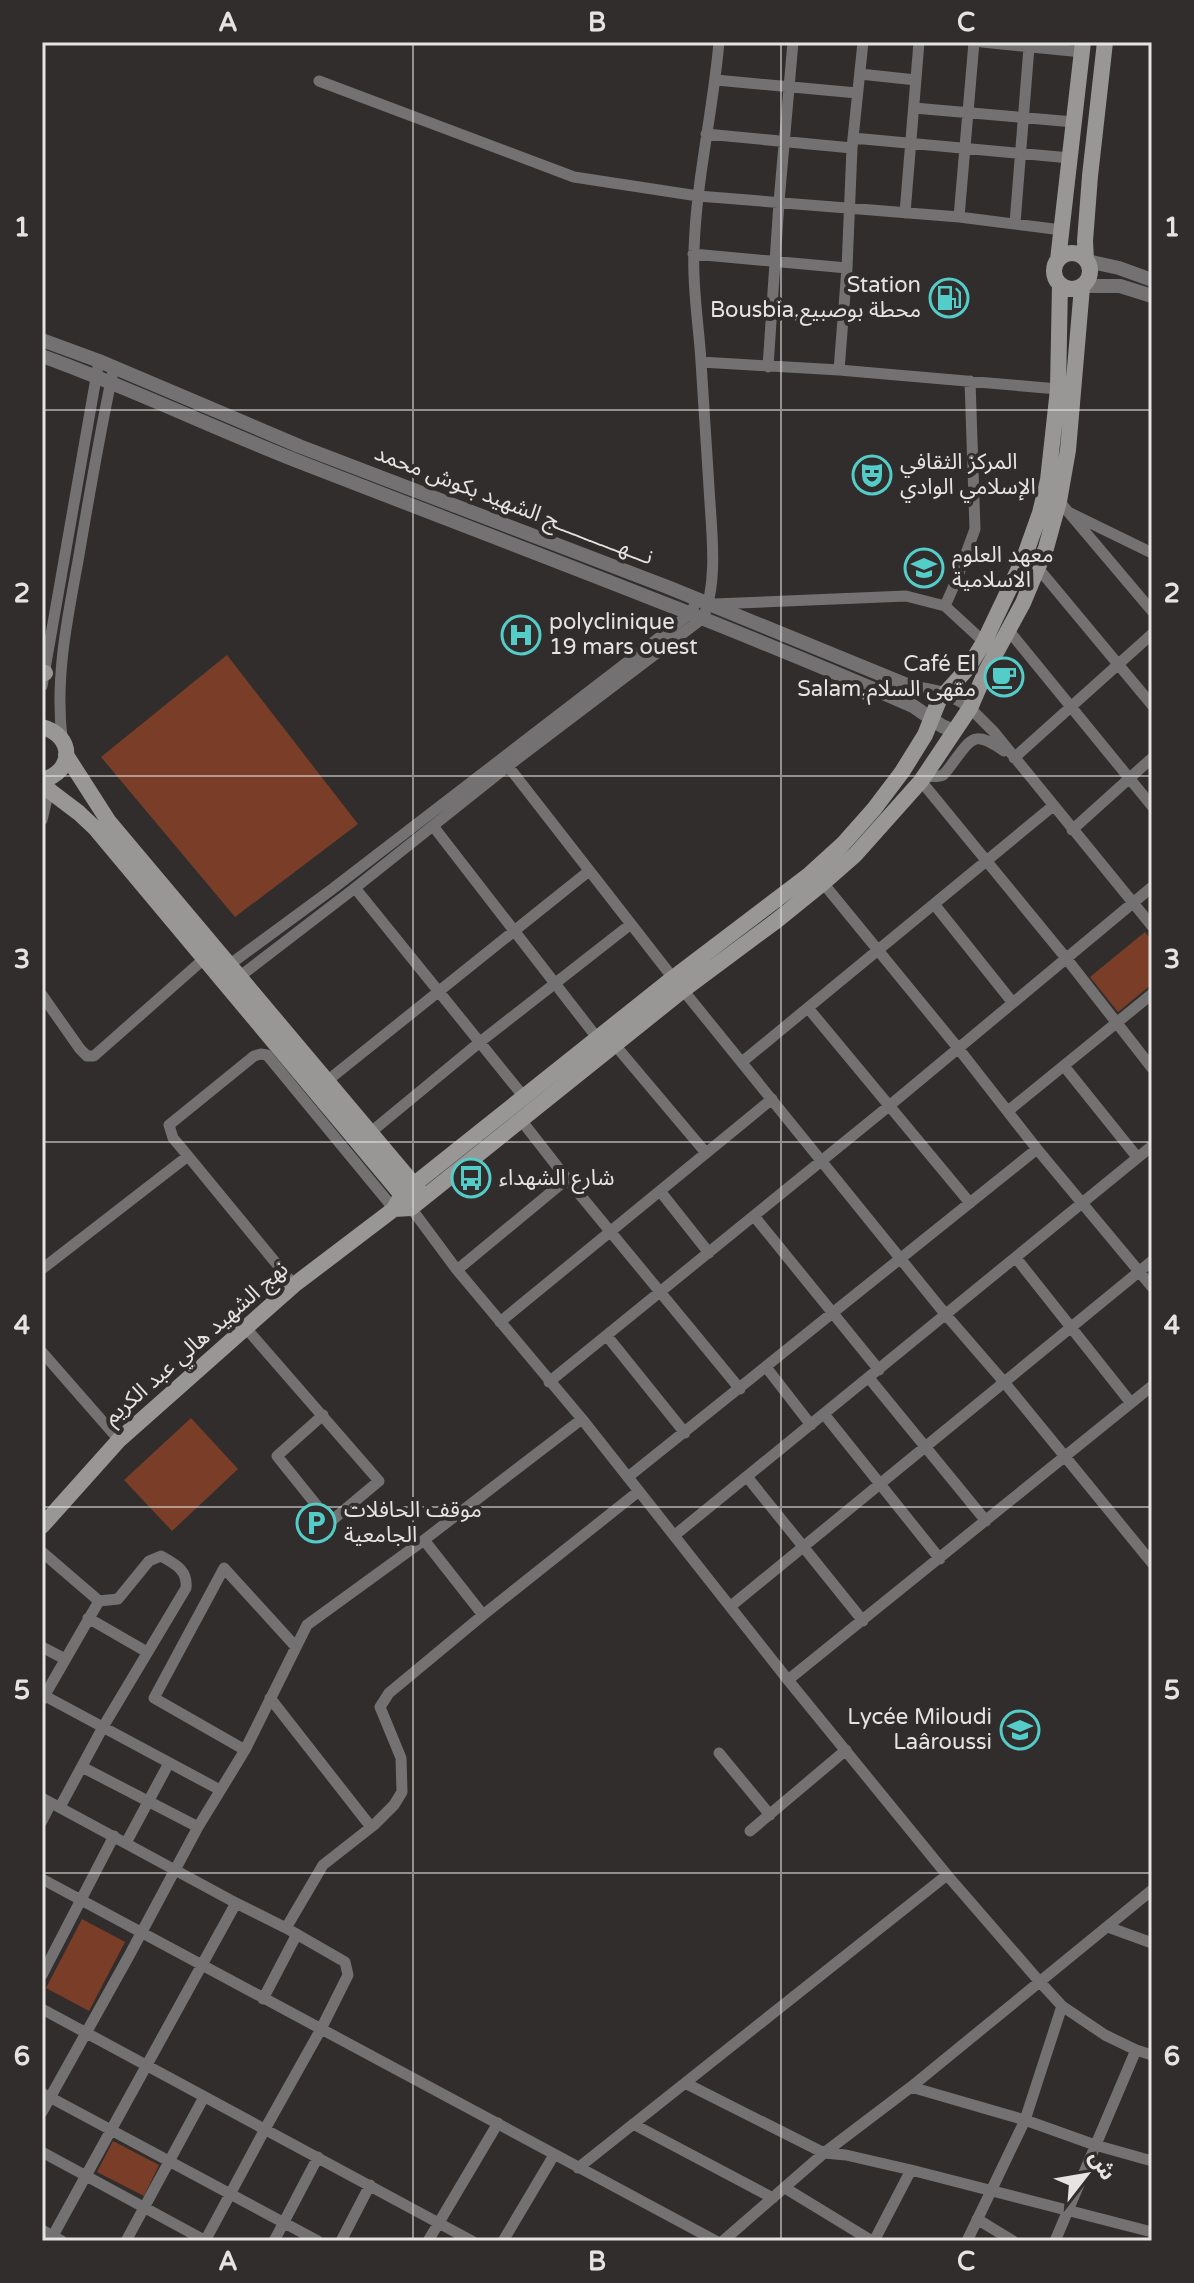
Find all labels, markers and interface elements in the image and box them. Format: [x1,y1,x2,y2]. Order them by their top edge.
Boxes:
text: A [218,7,238,38]
text: B [588,7,606,38]
text: C [957,7,975,38]
text: 1 [14,212,30,243]
text: 1 [1164,212,1180,243]
place label: Station Bousbia,محطة بوصبيع [710,272,921,326]
fuel station icon: Station Bousbia,محطة بوصبيع [928,277,970,319]
street label: نـــهـــــــــــج الشهيد بكوش محمد [370,440,657,573]
place label: المركز الثقافي الإسلامي الوادي [900,449,1036,503]
theatre icon: المركز الثقافي الإسلامي الوادي [851,454,893,496]
place label: معهد العلوم الاسلامية [952,542,1054,593]
school or university icon: معهد العلوم الاسلامية [903,547,945,589]
text: 2 [14,578,30,609]
text: 2 [1164,578,1180,609]
place label: polyclinique 19 mars ouest [549,609,698,660]
hospital icon: polyclinique 19 mars ouest [500,614,542,656]
place label: Café El Salam,مقهى السلام [797,651,976,705]
cafe icon: Café El Salam,مقهى السلام [983,656,1025,698]
text: 3 [14,944,30,975]
text: 3 [1164,944,1180,975]
bus stop icon: شارع الشهداء [450,1157,492,1199]
place label: شارع الشهداء [499,1165,614,1194]
street label: نهج الشهيد هالي عبد الكريم [99,1256,295,1432]
text: 4 [14,1310,30,1341]
text: 4 [1164,1310,1180,1341]
place label: موقف الحافلات الجامعية [344,1497,482,1548]
parking icon: موقف الحافلات الجامعية [295,1502,337,1544]
text: 5 [14,1675,30,1706]
text: 5 [1164,1675,1180,1706]
place label: Lycée Miloudi Laâroussi [847,1704,992,1755]
school or university icon: Lycée Miloudi Laâroussi [999,1709,1041,1751]
text: 6 [14,2041,30,2072]
text: 6 [1164,2041,1180,2072]
north arrow [1046,2135,1126,2215]
text: ش [1083,2146,1121,2185]
text: A [218,2246,238,2277]
text: B [588,2246,606,2277]
text: C [957,2246,975,2277]

